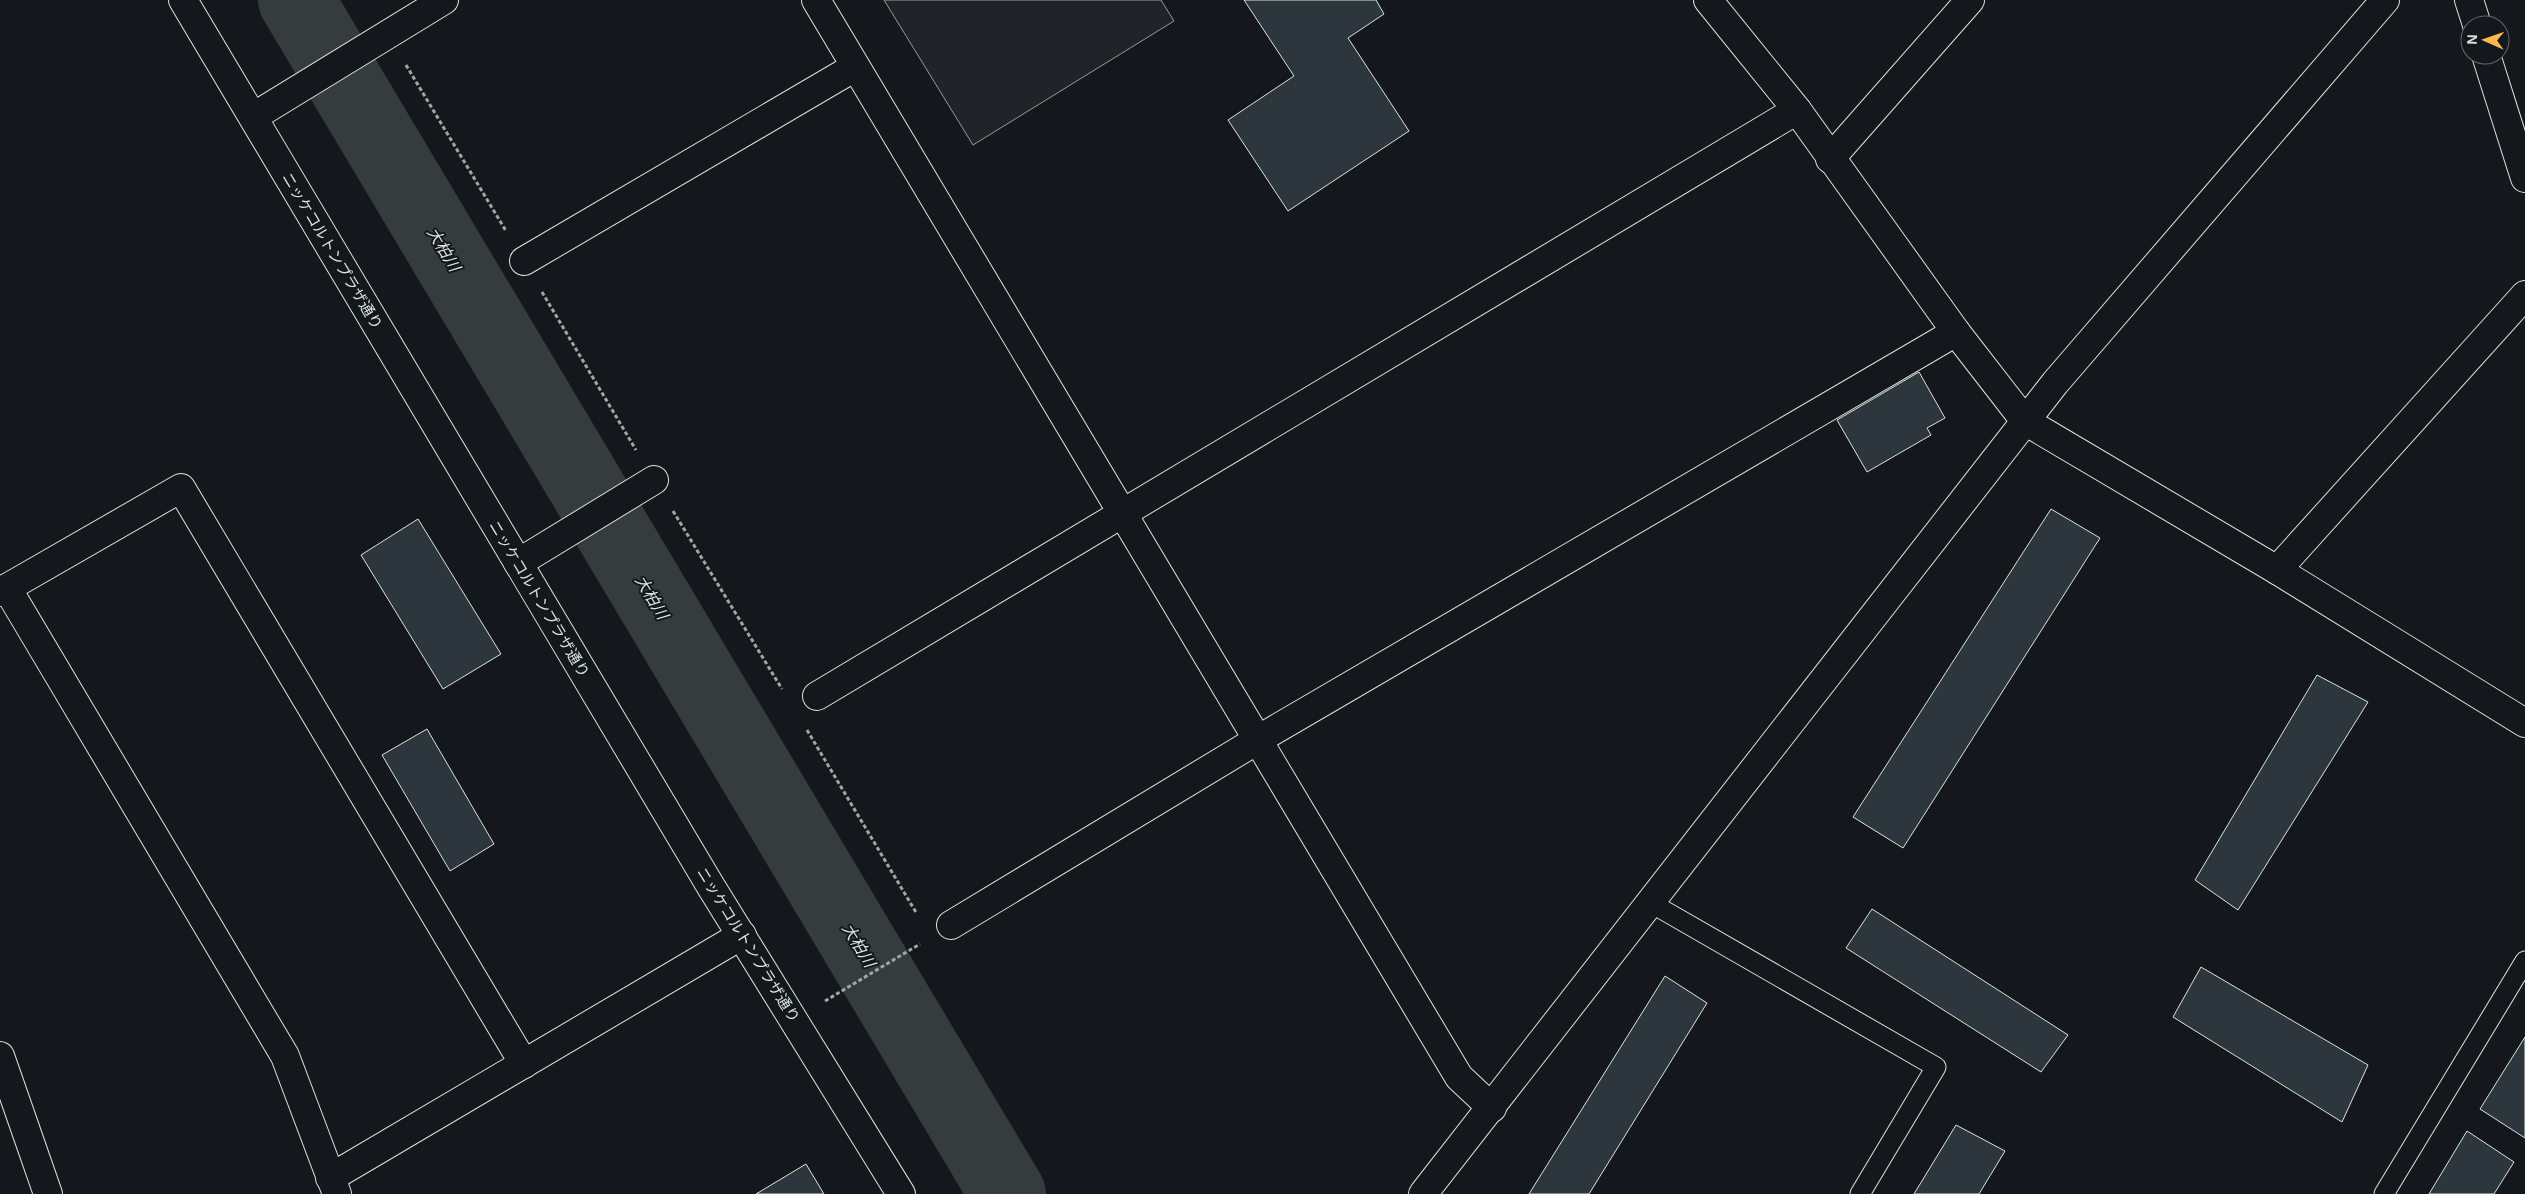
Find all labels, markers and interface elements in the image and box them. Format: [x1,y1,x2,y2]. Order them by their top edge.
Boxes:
north arrow [2460,15,2510,65]
text: N [2464,34,2480,45]
street label: ニッケコルトンプラザ通り [279,169,386,332]
water label: 大柏川 [424,224,464,276]
street label: ニッケコルトンプラザ通り [486,517,593,680]
water label: 大柏川 [632,572,672,624]
street label: ニッケコルトンプラザ通り [694,864,803,1025]
water label: 大柏川 [839,920,879,972]

